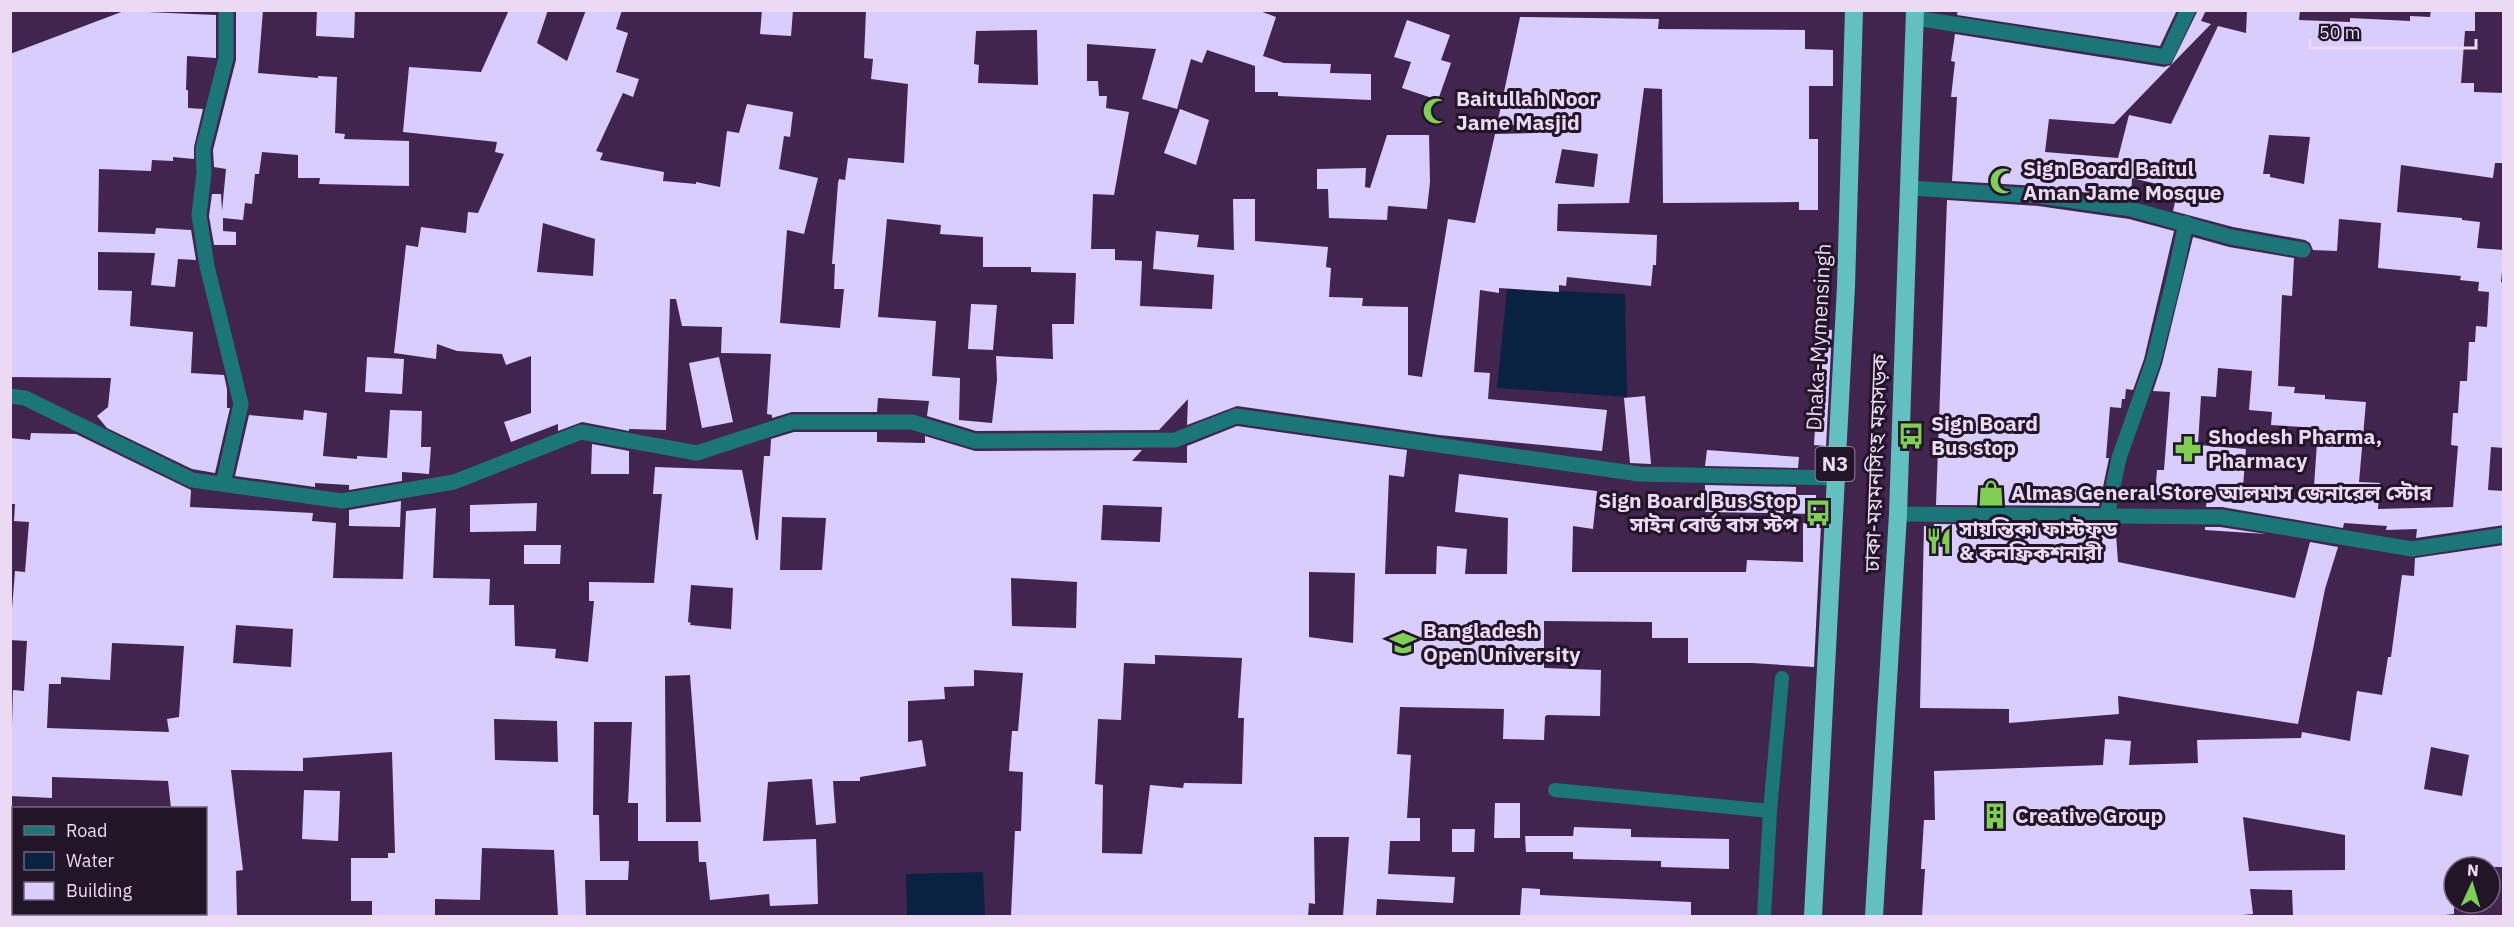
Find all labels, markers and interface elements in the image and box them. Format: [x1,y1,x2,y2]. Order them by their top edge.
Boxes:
scale bar [2310,12,2476,50]
text: 50 m [2319,21,2361,44]
place label: Baitullah Noor Jame Masjid [1456,84,1598,136]
mosque icon: Baitullah Noor Jame Masjid [1421,96,1451,126]
place label: Sign Board Baitul Aman Jame Mosque [2023,154,2222,206]
mosque icon: Sign Board Baitul Aman Jame Mosque [1988,166,2018,196]
street label: Dhaka-Mymensingh [1799,243,1837,431]
street label: ঢাকা-ময়মনসিংহ মহাসড়ক [1857,352,1893,573]
place label: Sign Board Bus stop [1931,409,2038,461]
bus stop icon: Sign Board Bus stop [1896,421,1926,451]
place label: Shodesh Pharma, Pharmacy [2208,422,2382,474]
pharmacy icon: Shodesh Pharma, Pharmacy [2173,434,2203,464]
road number: N3 [1816,447,1854,481]
shop icon: Almas General Store আলমাস জেনারেল স্টোর [1976,478,2006,508]
place label: Almas General Store আলমাস জেনারেল স্টোর [2011,478,2432,506]
place label: Sign Board Bus Stop সাইন বোর্ড বাস স্টপ [1598,486,1798,538]
bus stop icon: Sign Board Bus Stop সাইন বোর্ড বাস স্টপ [1803,498,1833,528]
place label: সায়ন্তিকা ফাস্টফুড & কনফ্রিকশনারী [1958,514,2118,566]
restaurant icon: সায়ন্তিকা ফাস্টফুড & কনফ্রিকশনারী [1924,526,1954,556]
place label: Bangladesh Open University [1423,616,1581,668]
school or university icon: Bangladesh Open University [1388,628,1418,658]
building icon: Creative Group [1980,801,2010,831]
place label: Creative Group [2015,801,2163,829]
legend [12,807,207,915]
text: Road [66,819,107,842]
text: Water [66,849,115,872]
north arrow [2442,855,2502,915]
text: N [2467,860,2480,880]
text: Building [66,879,133,902]

